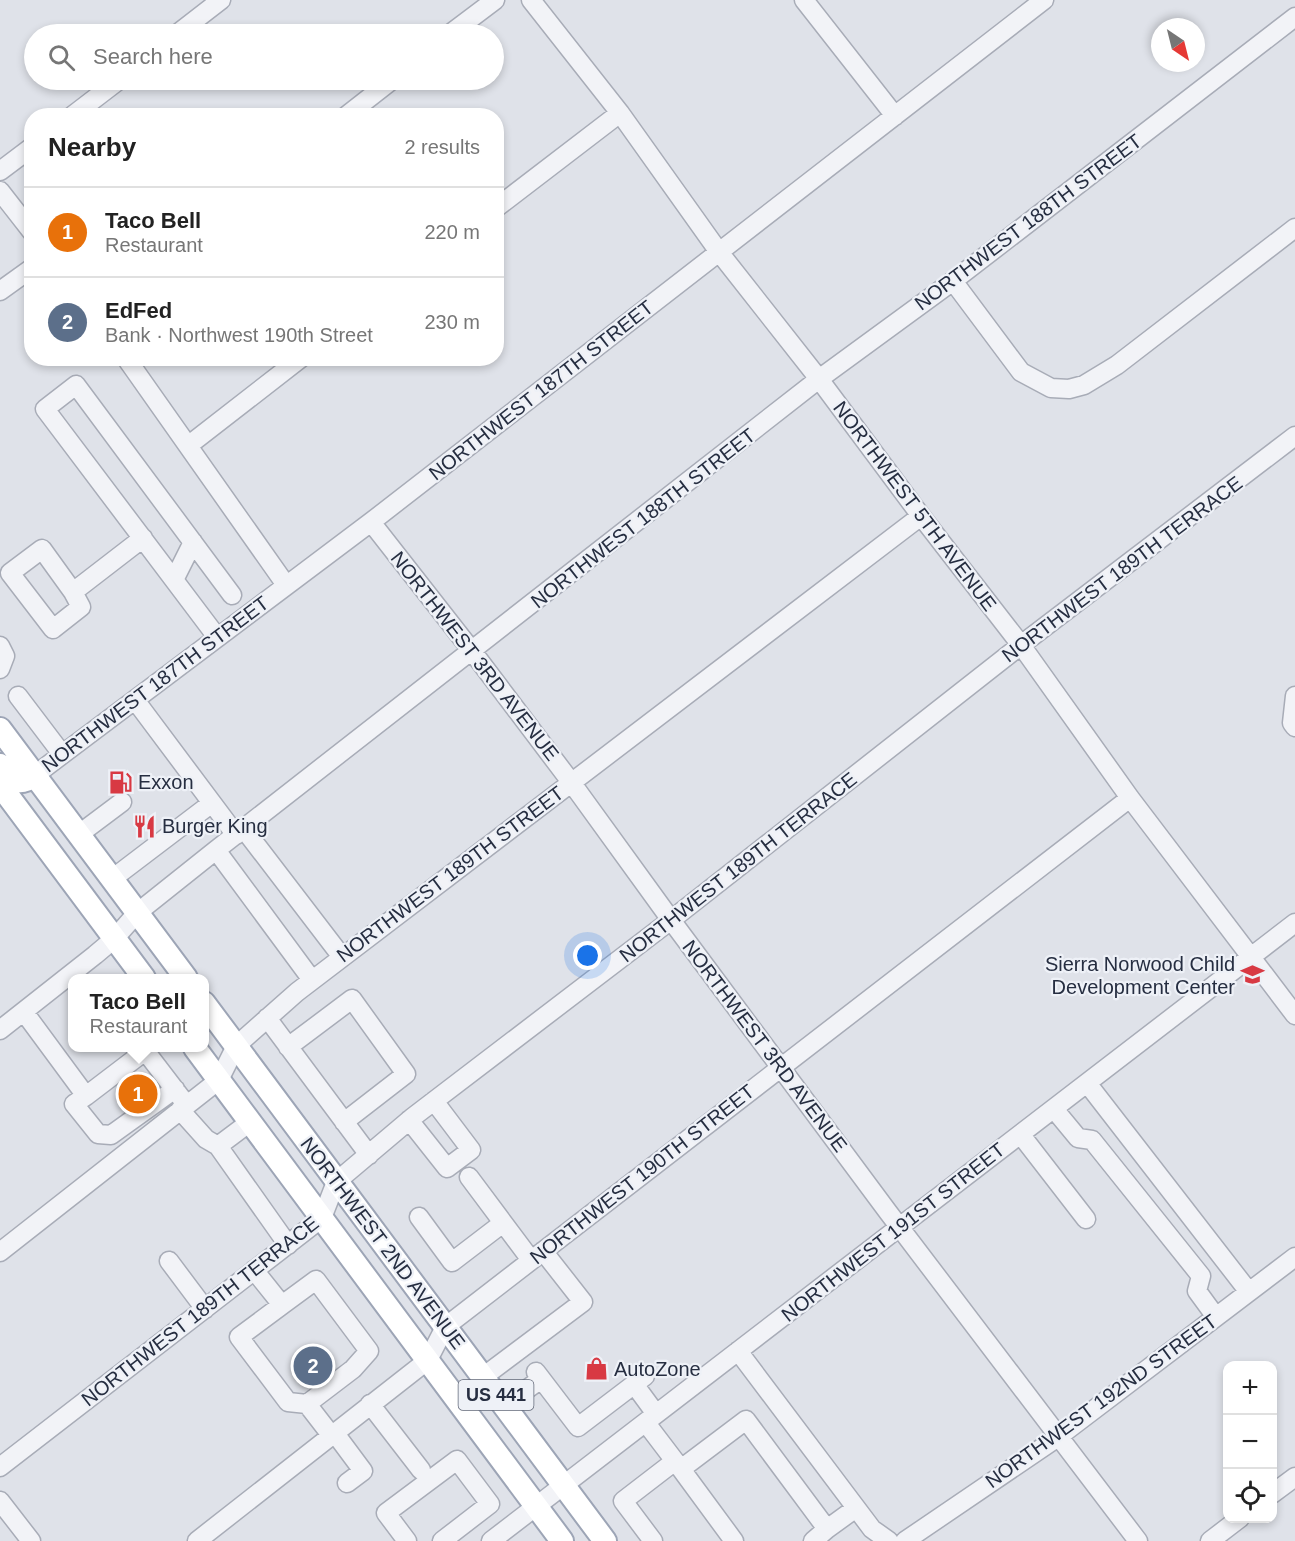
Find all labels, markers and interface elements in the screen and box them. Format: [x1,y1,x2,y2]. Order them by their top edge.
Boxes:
north arrow [1151,18,1205,72]
search box [24,24,504,90]
icon: search [45,41,78,74]
text: Search here [93,44,213,69]
street label: NORTHWEST 188TH STREET [910,130,1146,314]
text: Nearby [48,132,136,162]
text: 2 results [404,136,480,158]
text: Taco Bell [105,208,201,233]
text: 1 [62,221,73,243]
text: 220 m [424,221,480,243]
text: Restaurant [105,234,203,256]
street label: NORTHWEST 187TH STREET [425,296,657,484]
text: EdFed [105,298,172,323]
text: 2 [62,311,73,333]
text: 230 m [424,311,480,333]
text: Bank · Northwest 190th Street [105,324,373,346]
street label: NORTHWEST 5TH AVENUE [829,397,1001,615]
street label: NORTHWEST 188TH STREET [527,424,759,612]
street label: NORTHWEST 189TH TERRACE [998,472,1246,666]
street label: NORTHWEST 3RD AVENUE [387,547,563,765]
street label: NORTHWEST 187TH STREET [37,592,273,776]
street label: NORTHWEST 189TH TERRACE [615,768,861,966]
fuel station icon: Exxon [107,769,133,795]
place label: Exxon [138,771,194,793]
street label: NORTHWEST 189TH STREET [332,782,568,966]
restaurant icon: Burger King [131,813,157,839]
place label: Burger King [162,815,268,837]
street label: NORTHWEST 3RD AVENUE [678,936,852,1156]
your location [573,941,602,970]
place label: Sierra Norwood Child Development Center [1045,953,1235,998]
school or university icon: Sierra Norwood Child Development Center [1240,962,1266,988]
popup [68,974,209,1052]
text: Taco Bell [90,989,186,1014]
text: Restaurant [90,1015,187,1037]
pin: 1 [118,1072,158,1116]
street label: NORTHWEST 190TH STREET [526,1080,758,1268]
street label: NORTHWEST 2ND AVENUE [296,1133,470,1353]
street label: NORTHWEST 191ST STREET [777,1138,1009,1326]
street label: NORTHWEST 189TH TERRACE [77,1212,323,1410]
street label: NORTHWEST 192ND STREET [981,1310,1221,1492]
pin: 2 [294,1344,332,1388]
shop icon: AutoZone [583,1356,609,1382]
place label: AutoZone [614,1358,701,1380]
map controls [1223,1361,1277,1523]
button: + [1223,1361,1277,1415]
road number: US 441 [458,1380,534,1410]
button: − [1223,1415,1277,1469]
button: locate [1223,1469,1277,1523]

